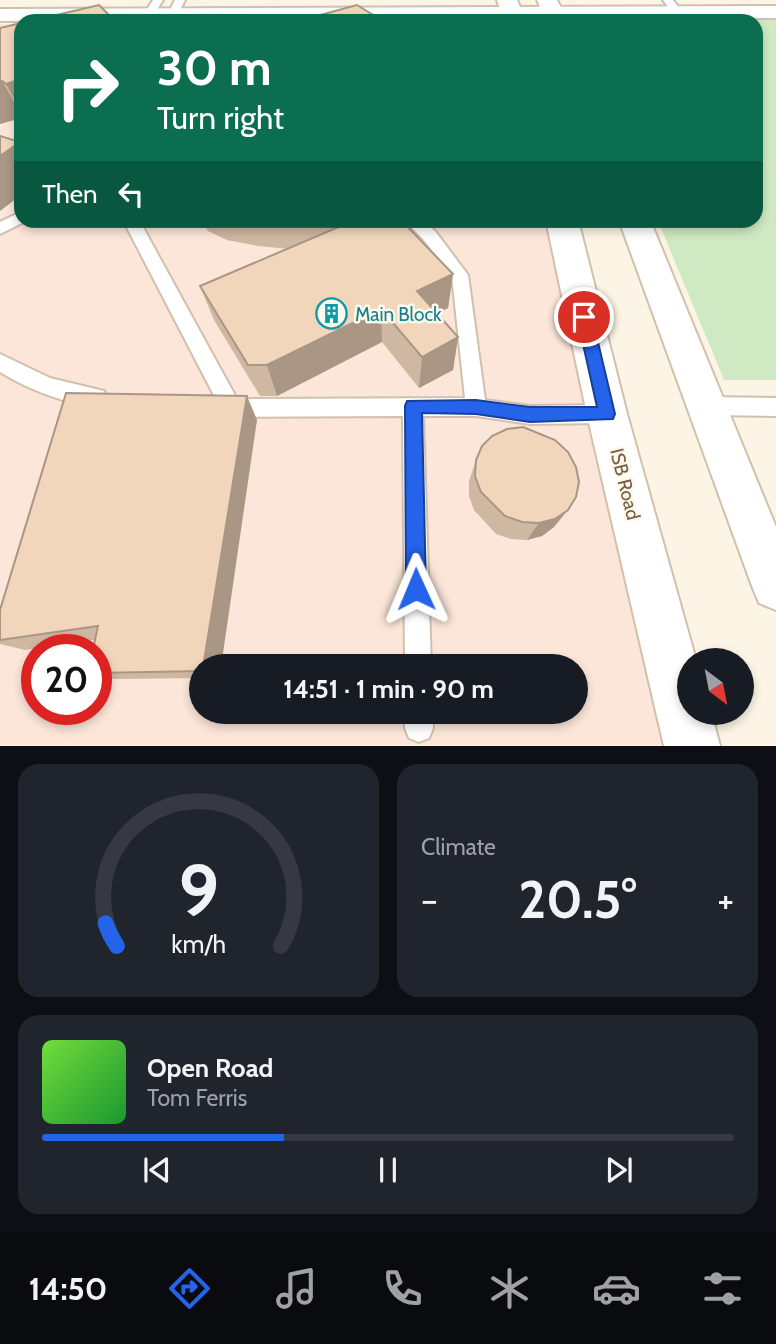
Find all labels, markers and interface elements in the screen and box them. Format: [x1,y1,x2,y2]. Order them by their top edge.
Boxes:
text: 30 m [157,38,272,97]
icon: right [42,42,133,133]
text: Turn right [157,98,284,137]
icon: left [112,175,150,213]
text: Then [42,178,98,210]
pin [554,287,614,347]
building icon: Main Block [315,297,349,331]
icon: arrive [565,298,603,336]
place label: Main Block [355,303,442,326]
street label: ISB Road [605,446,645,522]
position arrow [379,552,453,626]
speed limit sign: 20 [21,634,112,725]
north arrow [677,648,754,724]
map controls [677,648,754,725]
text: 14:51 · 1 min · 90 m [283,673,494,705]
text: Climate [421,833,496,861]
text: 9 [178,847,219,935]
text: 20.5° [518,868,637,931]
text: − [421,876,438,923]
text: + [717,876,734,923]
text: km/h [171,929,226,959]
text: Open Road [147,1052,273,1084]
text: Tom Ferris [147,1084,247,1112]
icon: previous [138,1151,176,1189]
icon: pause [369,1151,407,1189]
icon: next [600,1151,638,1189]
icon: directions [165,1264,214,1313]
icon: music [272,1264,321,1313]
icon: phone [378,1264,427,1313]
icon: climate [485,1264,534,1313]
icon: car [592,1264,641,1313]
icon: filters [698,1264,747,1313]
text: 14:50 [29,1269,107,1308]

